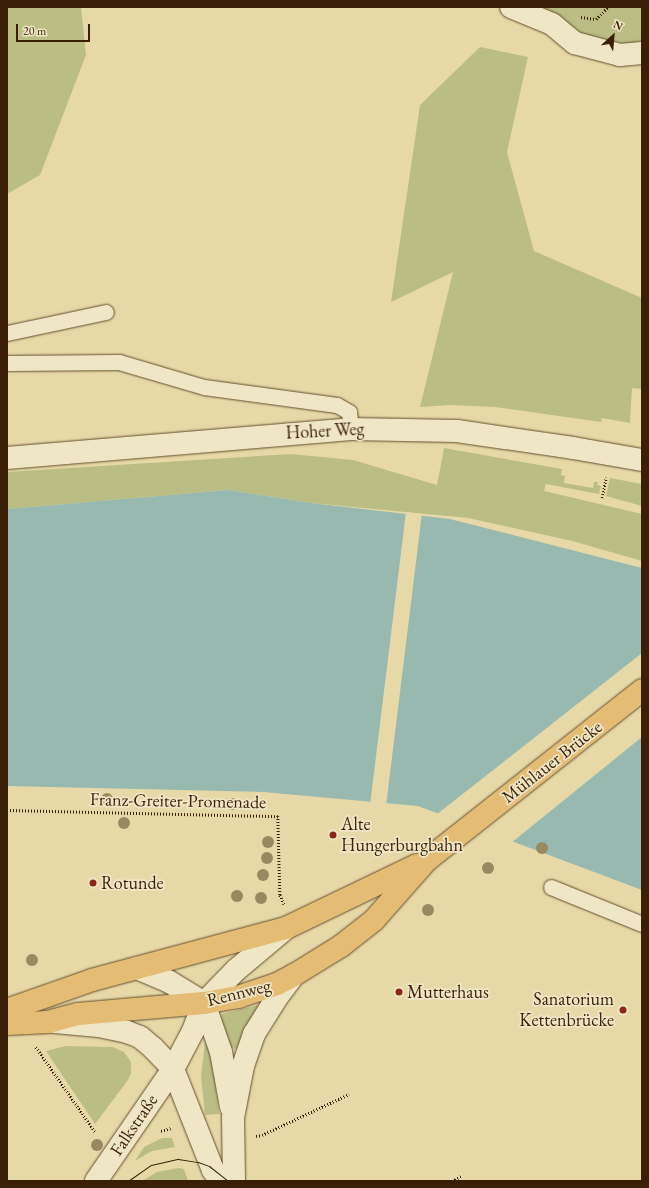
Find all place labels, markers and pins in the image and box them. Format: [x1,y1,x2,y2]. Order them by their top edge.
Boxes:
place label: Alte Hungerburgbahn [341,814,463,856]
marker: Alte Hungerburgbahn [328,830,338,840]
place label: Rotunde [101,872,164,894]
marker: Rotunde [88,878,98,888]
place label: Mutterhaus [407,981,489,1003]
marker: Mutterhaus [394,987,404,997]
place label: Sanatorium Kettenbrücke [519,989,614,1032]
marker: Sanatorium Kettenbrücke [617,1004,629,1016]

